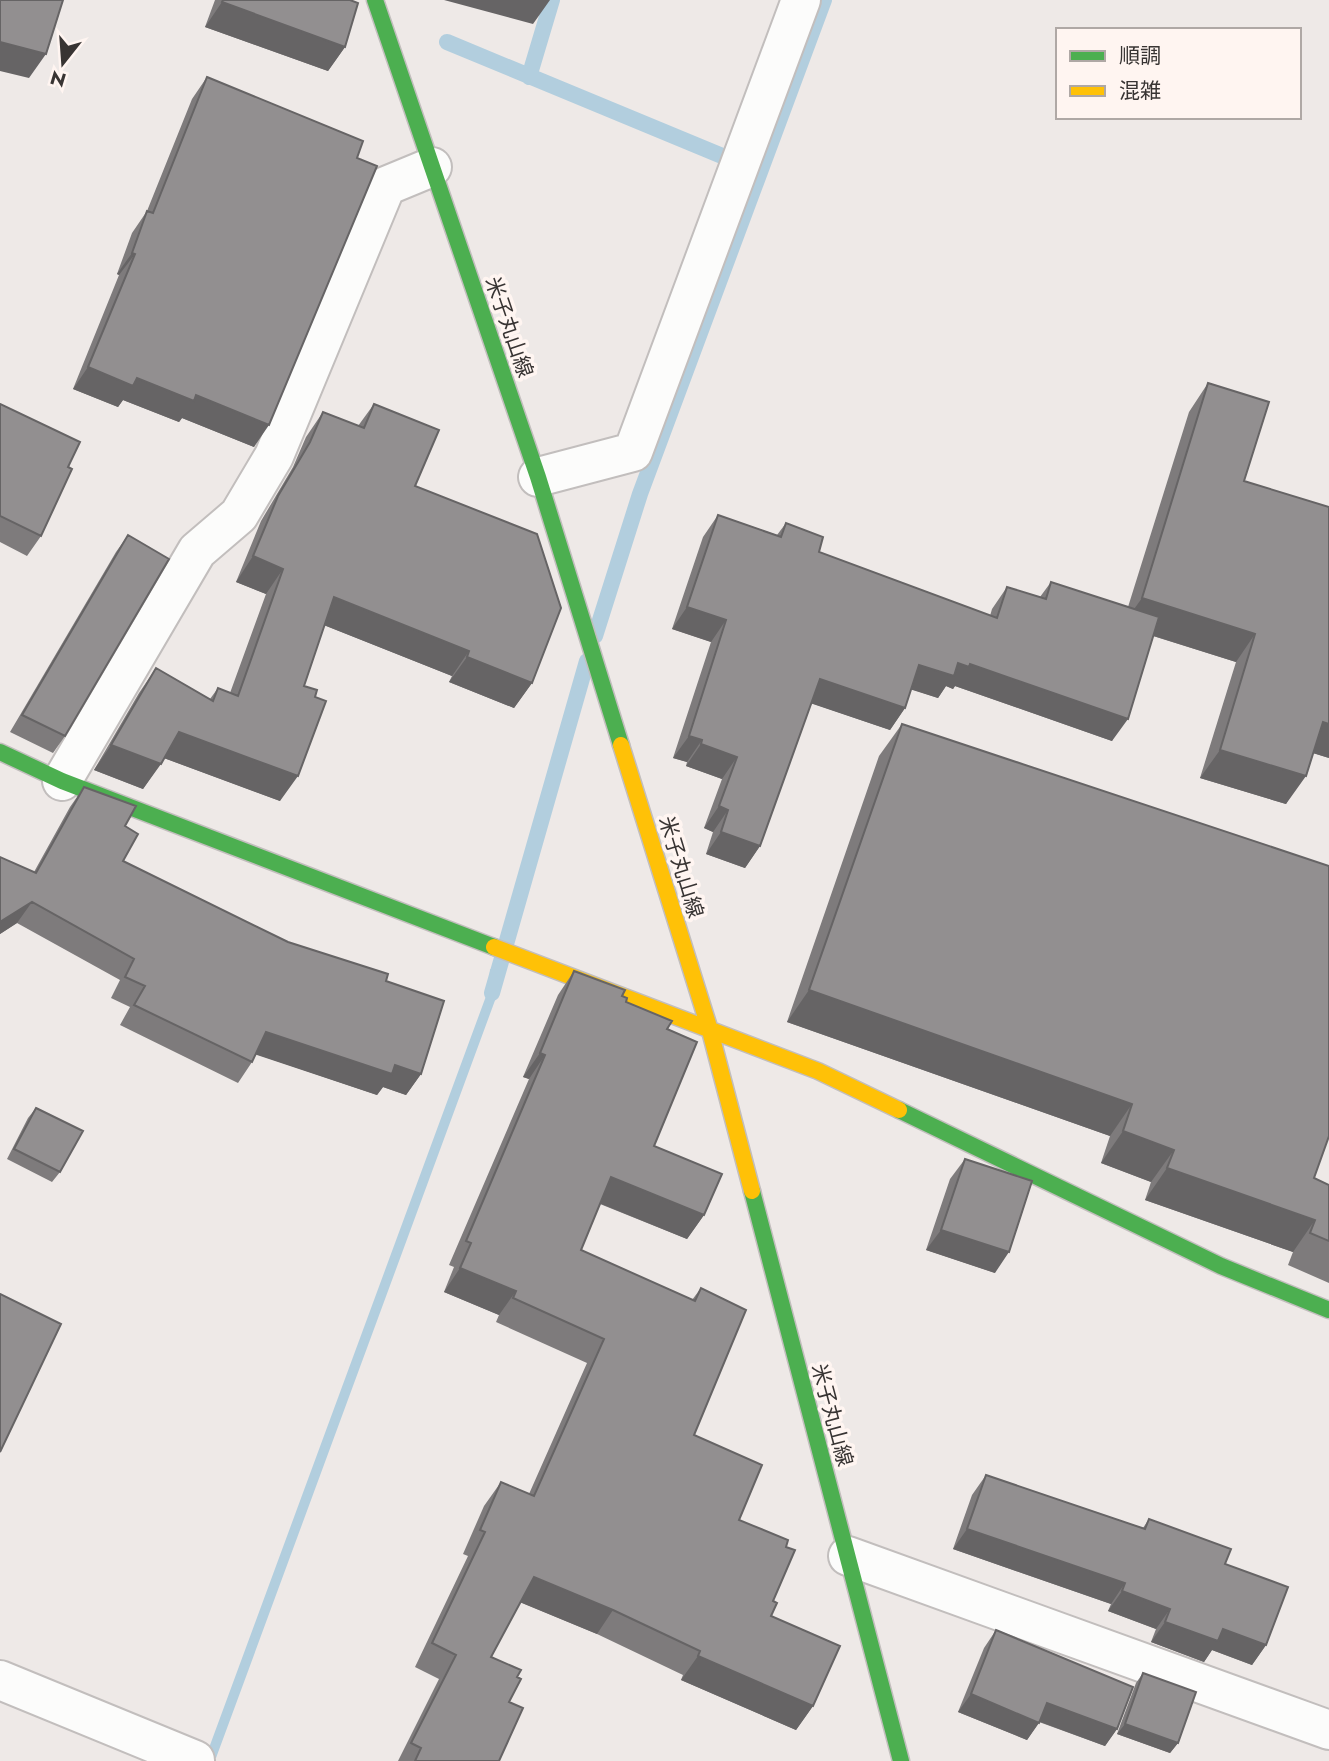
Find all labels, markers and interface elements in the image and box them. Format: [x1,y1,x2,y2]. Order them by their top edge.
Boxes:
north arrow [28,28,98,98]
legend [1056,28,1301,119]
text: 順調 [1119,41,1161,71]
text: N [47,64,69,94]
text: 混雑 [1119,76,1161,106]
street label: 米子丸山線 [478,272,540,382]
street label: 米子丸山線 [651,812,711,922]
street label: 米子丸山線 [804,1360,860,1470]

